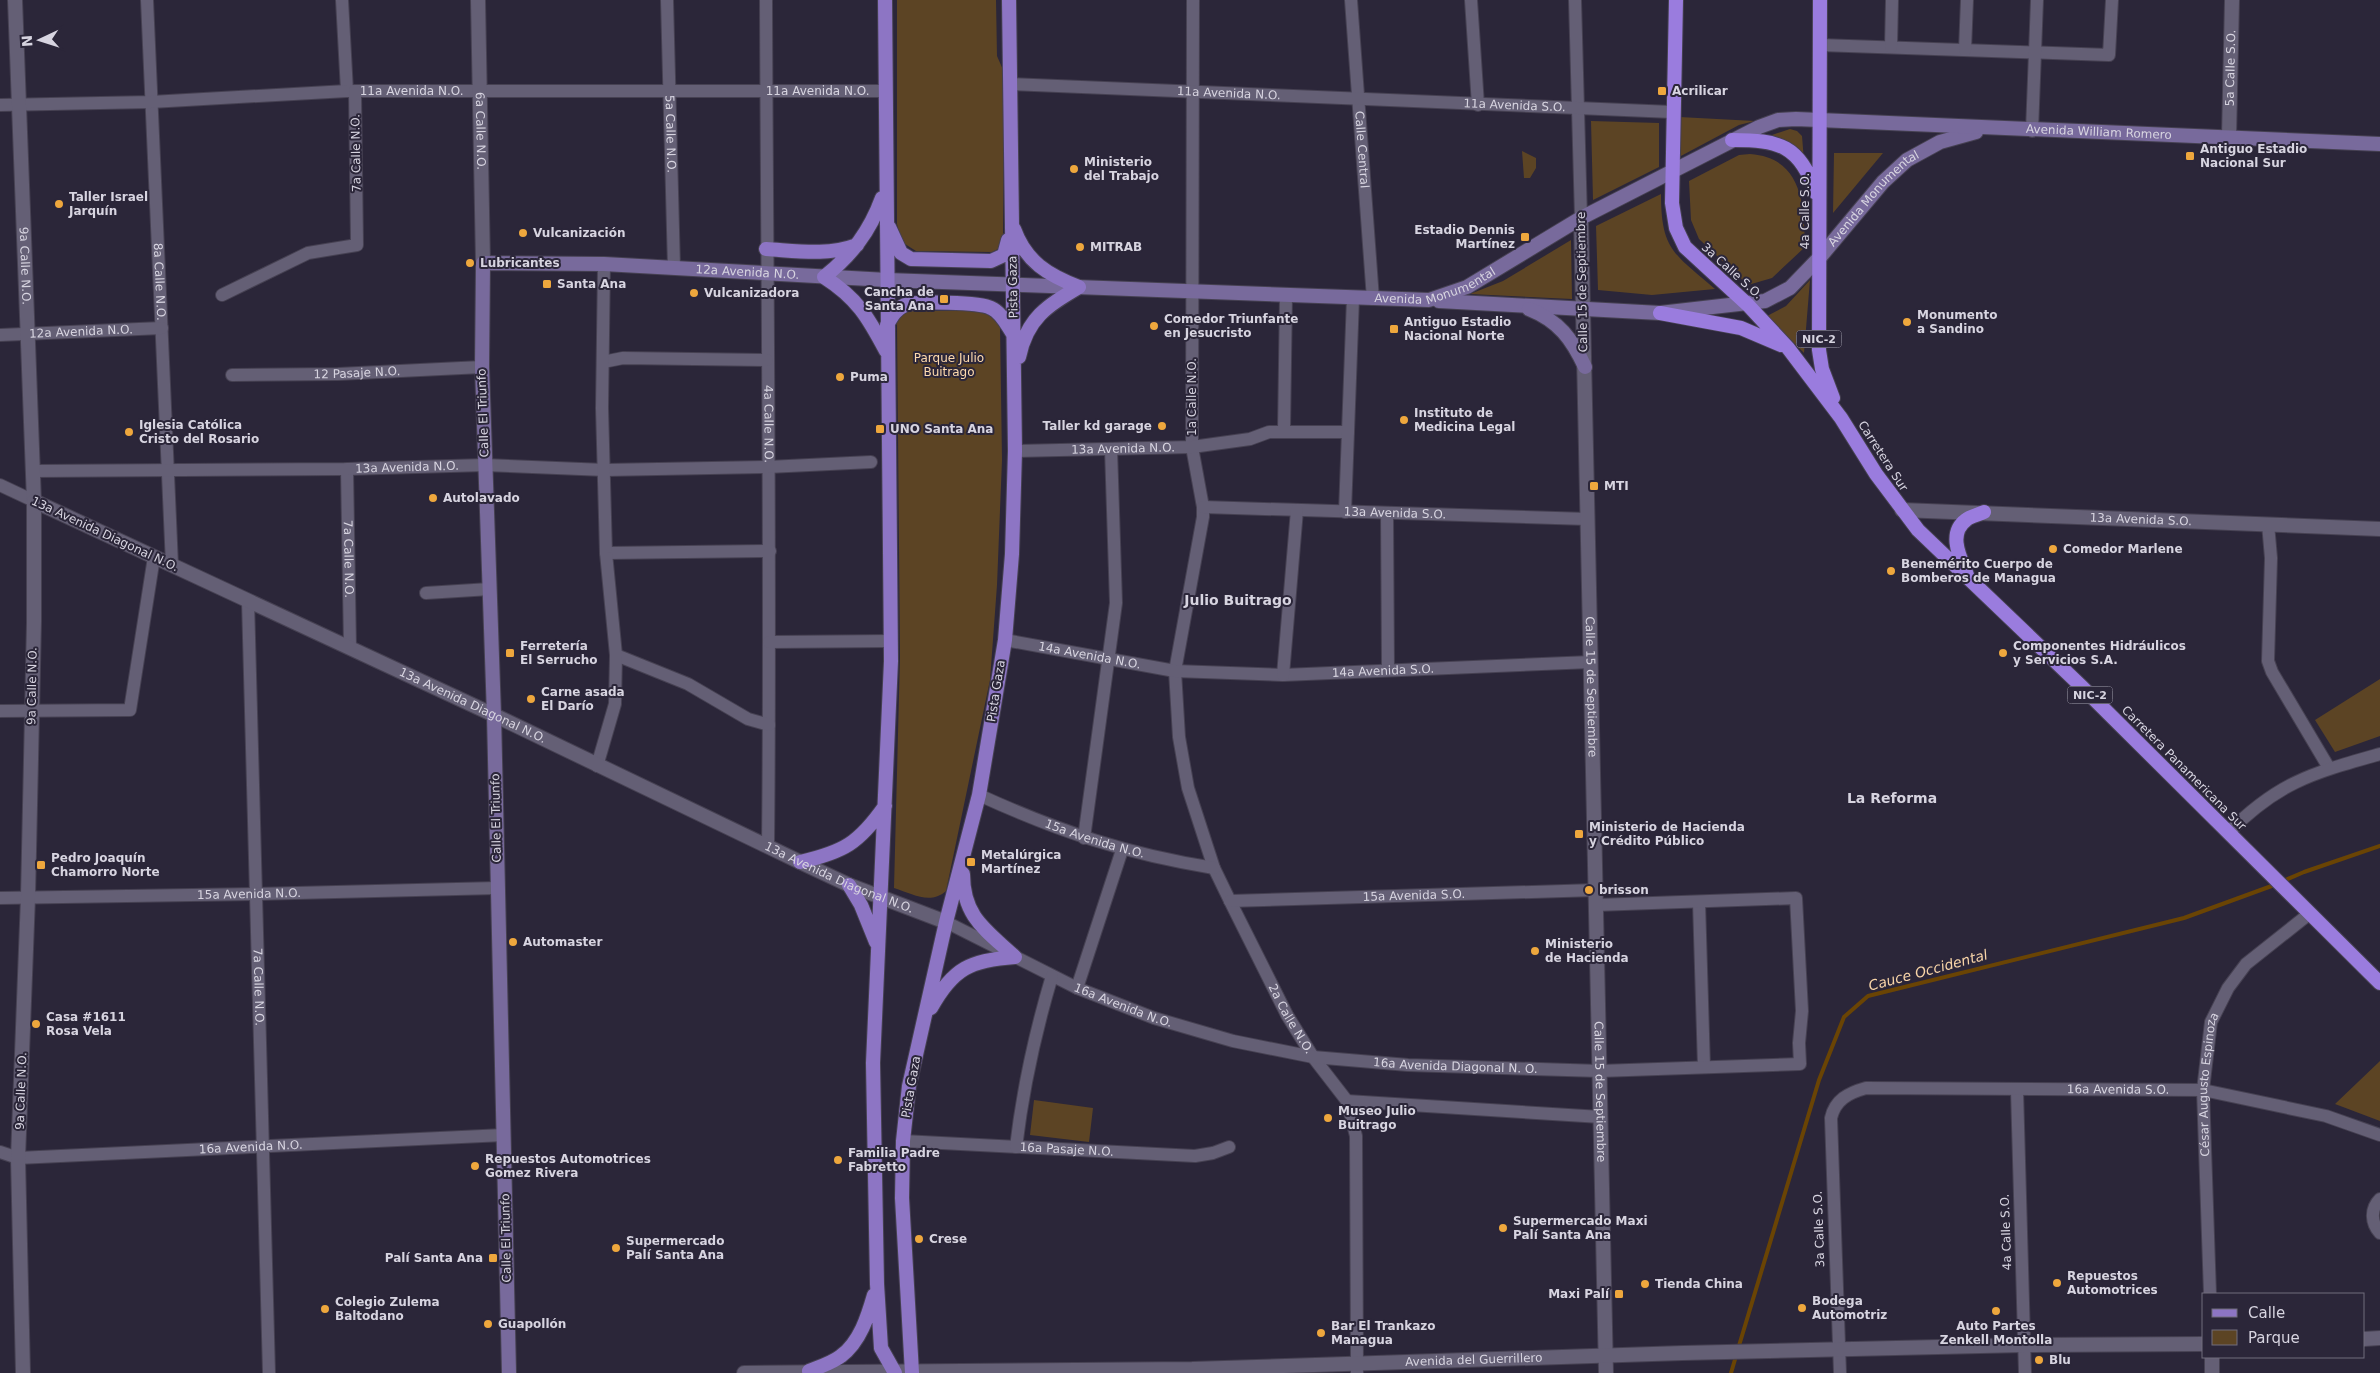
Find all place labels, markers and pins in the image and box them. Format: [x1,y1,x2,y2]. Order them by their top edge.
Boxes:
place label: Acrilicar [1672,84,1728,98]
marker: Acrilicar [1656,85,1668,97]
place label: Antiguo Estadio Nacional Sur [2200,142,2307,170]
marker: Antiguo Estadio Nacional Sur [2184,150,2196,162]
place label: Ministerio del Trabajo [1084,155,1159,183]
marker: Ministerio del Trabajo [1068,163,1080,175]
place label: Taller Israel Jarquín [68,190,148,218]
marker: Taller Israel Jarquín [53,198,65,210]
place label: Estadio Dennis Martínez [1414,223,1515,251]
place label: Vulcanización [533,226,625,240]
marker: Vulcanización [517,227,529,239]
marker: Estadio Dennis Martínez [1519,231,1531,243]
place label: MITRAB [1090,240,1142,254]
marker: MITRAB [1074,241,1086,253]
place label: Lubricantes [480,256,560,270]
marker: Lubricantes [464,257,476,269]
place label: Santa Ana [557,277,626,291]
marker: Santa Ana [541,278,553,290]
place label: Cancha de Santa Ana [864,285,934,313]
place label: Vulcanizadora [704,286,799,300]
marker: Vulcanizadora [688,287,700,299]
marker: Cancha de Santa Ana [938,293,950,305]
place label: Monumento a Sandino [1917,308,1997,336]
place label: Comedor Triunfante en Jesucristo [1164,312,1298,340]
place label: Antiguo Estadio Nacional Norte [1404,315,1511,343]
marker: Monumento a Sandino [1901,316,1913,328]
marker: Comedor Triunfante en Jesucristo [1148,320,1160,332]
marker: Antiguo Estadio Nacional Norte [1388,323,1400,335]
place label: Puma [850,370,888,384]
marker: Puma [834,371,846,383]
place label: Instituto de Medicina Legal [1414,406,1515,434]
marker: Instituto de Medicina Legal [1398,414,1410,426]
place label: Iglesia Católica Cristo del Rosario [139,418,259,446]
place label: Taller kd garage [1043,419,1152,433]
marker: Taller kd garage [1156,420,1168,432]
place label: UNO Santa Ana [890,422,993,436]
marker: UNO Santa Ana [874,423,886,435]
marker: Iglesia Católica Cristo del Rosario [123,426,135,438]
place label: MTI [1604,479,1629,493]
marker: MTI [1588,480,1600,492]
place label: Autolavado [443,491,520,505]
marker: Autolavado [427,492,439,504]
place label: Comedor Marlene [2063,542,2183,556]
marker: Comedor Marlene [2047,543,2059,555]
place label: Benemérito Cuerpo de Bomberos de Managua [1901,557,2056,585]
marker: Benemérito Cuerpo de Bomberos de Managua [1885,565,1897,577]
place label: Ferretería El Serrucho [520,639,598,667]
place label: Componentes Hidráulicos y Servicios S.A. [2013,639,2186,667]
marker: Ferretería El Serrucho [504,647,516,659]
marker: Componentes Hidráulicos y Servicios S.A. [1997,647,2009,659]
place label: Carne asada El Darío [541,685,625,713]
marker: Carne asada El Darío [525,693,537,705]
place label: Ministerio de Hacienda y Crédito Público [1589,820,1745,848]
marker: Ministerio de Hacienda y Crédito Público [1573,828,1585,840]
place label: Metalúrgica Martínez [981,848,1061,876]
place label: Pedro Joaquín Chamorro Norte [51,851,160,879]
marker: Metalúrgica Martínez [965,856,977,868]
marker: Pedro Joaquín Chamorro Norte [35,859,47,871]
place label: brisson [1599,883,1649,897]
marker: brisson [1583,884,1595,896]
place label: Automaster [523,935,602,949]
marker: Automaster [507,936,519,948]
place label: Ministerio de Hacienda [1545,937,1629,965]
marker: Ministerio de Hacienda [1529,945,1541,957]
place label: Casa #1611 Rosa Vela [46,1010,126,1038]
marker: Casa #1611 Rosa Vela [30,1018,42,1030]
place label: Museo Julio Buitrago [1338,1104,1416,1132]
marker: Museo Julio Buitrago [1322,1112,1334,1124]
place label: Familia Padre Fabretto [848,1146,940,1174]
place label: Repuestos Automotrices Gomez Rivera [485,1152,651,1180]
marker: Familia Padre Fabretto [832,1154,844,1166]
marker: Repuestos Automotrices Gomez Rivera [469,1160,481,1172]
place label: Supermercado Maxi Palí Santa Ana [1513,1214,1648,1242]
marker: Supermercado Maxi Palí Santa Ana [1497,1222,1509,1234]
place label: Crese [929,1232,967,1246]
marker: Crese [913,1233,925,1245]
place label: Supermercado Palí Santa Ana [626,1234,724,1262]
marker: Supermercado Palí Santa Ana [610,1242,622,1254]
place label: Palí Santa Ana [385,1251,483,1265]
marker: Palí Santa Ana [487,1252,499,1264]
place label: Repuestos Automotrices [2067,1269,2158,1297]
place label: Tienda China [1655,1277,1743,1291]
marker: Repuestos Automotrices [2051,1277,2063,1289]
marker: Tienda China [1639,1278,1651,1290]
place label: Maxi Palí [1548,1287,1610,1301]
marker: Maxi Palí [1613,1288,1625,1300]
place label: Bodega Automotriz [1812,1294,1887,1322]
place label: Colegio Zulema Baltodano [335,1295,440,1323]
marker: Bodega Automotriz [1796,1302,1808,1314]
marker: Colegio Zulema Baltodano [319,1303,331,1315]
marker: Auto Partes Zenkell Montolla [1990,1305,2002,1317]
place label: Guapollón [498,1317,566,1331]
marker: Guapollón [482,1318,494,1330]
place label: Bar El Trankazo Managua [1331,1319,1436,1347]
place label: Auto Partes Zenkell Montolla [1940,1319,2052,1347]
marker: Bar El Trankazo Managua [1315,1327,1327,1339]
place label: Blu [2049,1353,2071,1367]
marker: Blu [2033,1354,2045,1366]

